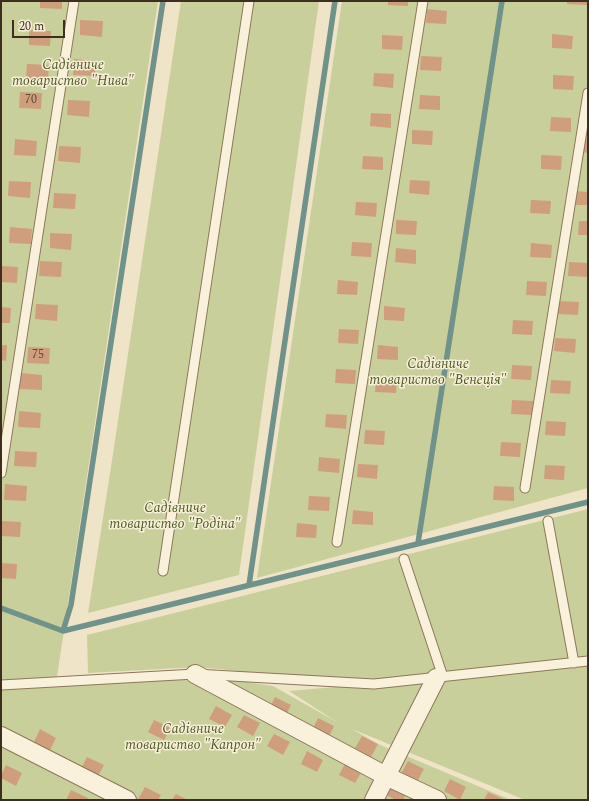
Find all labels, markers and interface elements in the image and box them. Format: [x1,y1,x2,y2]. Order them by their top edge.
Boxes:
scale bar [14,12,67,38]
text: 20 m [19,17,44,36]
park label: Садівниче товариство "Нива" [12,58,134,90]
house number: 70 [25,94,37,108]
house number: 75 [32,349,44,363]
park label: Садівниче товариство "Венеція" [370,357,506,390]
park label: Садівниче товариство "Родіна" [109,501,241,534]
park label: Садівниче товариство "Капрон" [125,722,261,754]

